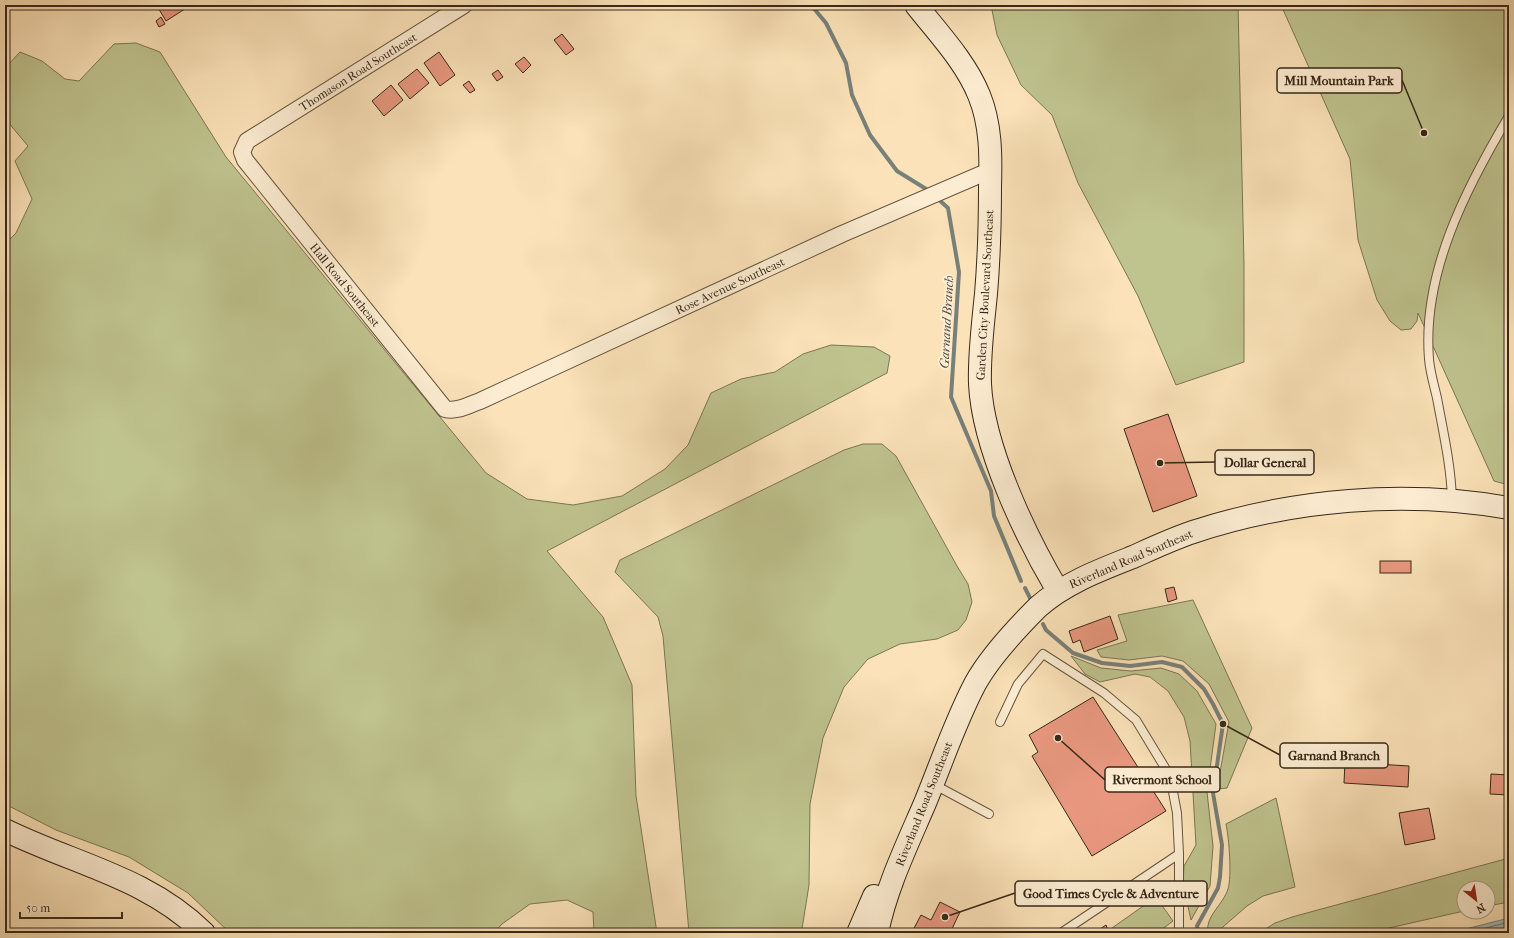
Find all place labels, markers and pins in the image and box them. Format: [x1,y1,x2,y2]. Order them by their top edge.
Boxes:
callout: Mill Mountain Park [1277,68,1402,93]
callout: Dollar General [1215,450,1314,475]
callout: Garnand Branch [1280,743,1388,768]
callout: Rivermont School [1105,767,1220,792]
callout: Good Times Cycle & Adventure [1015,881,1207,906]

